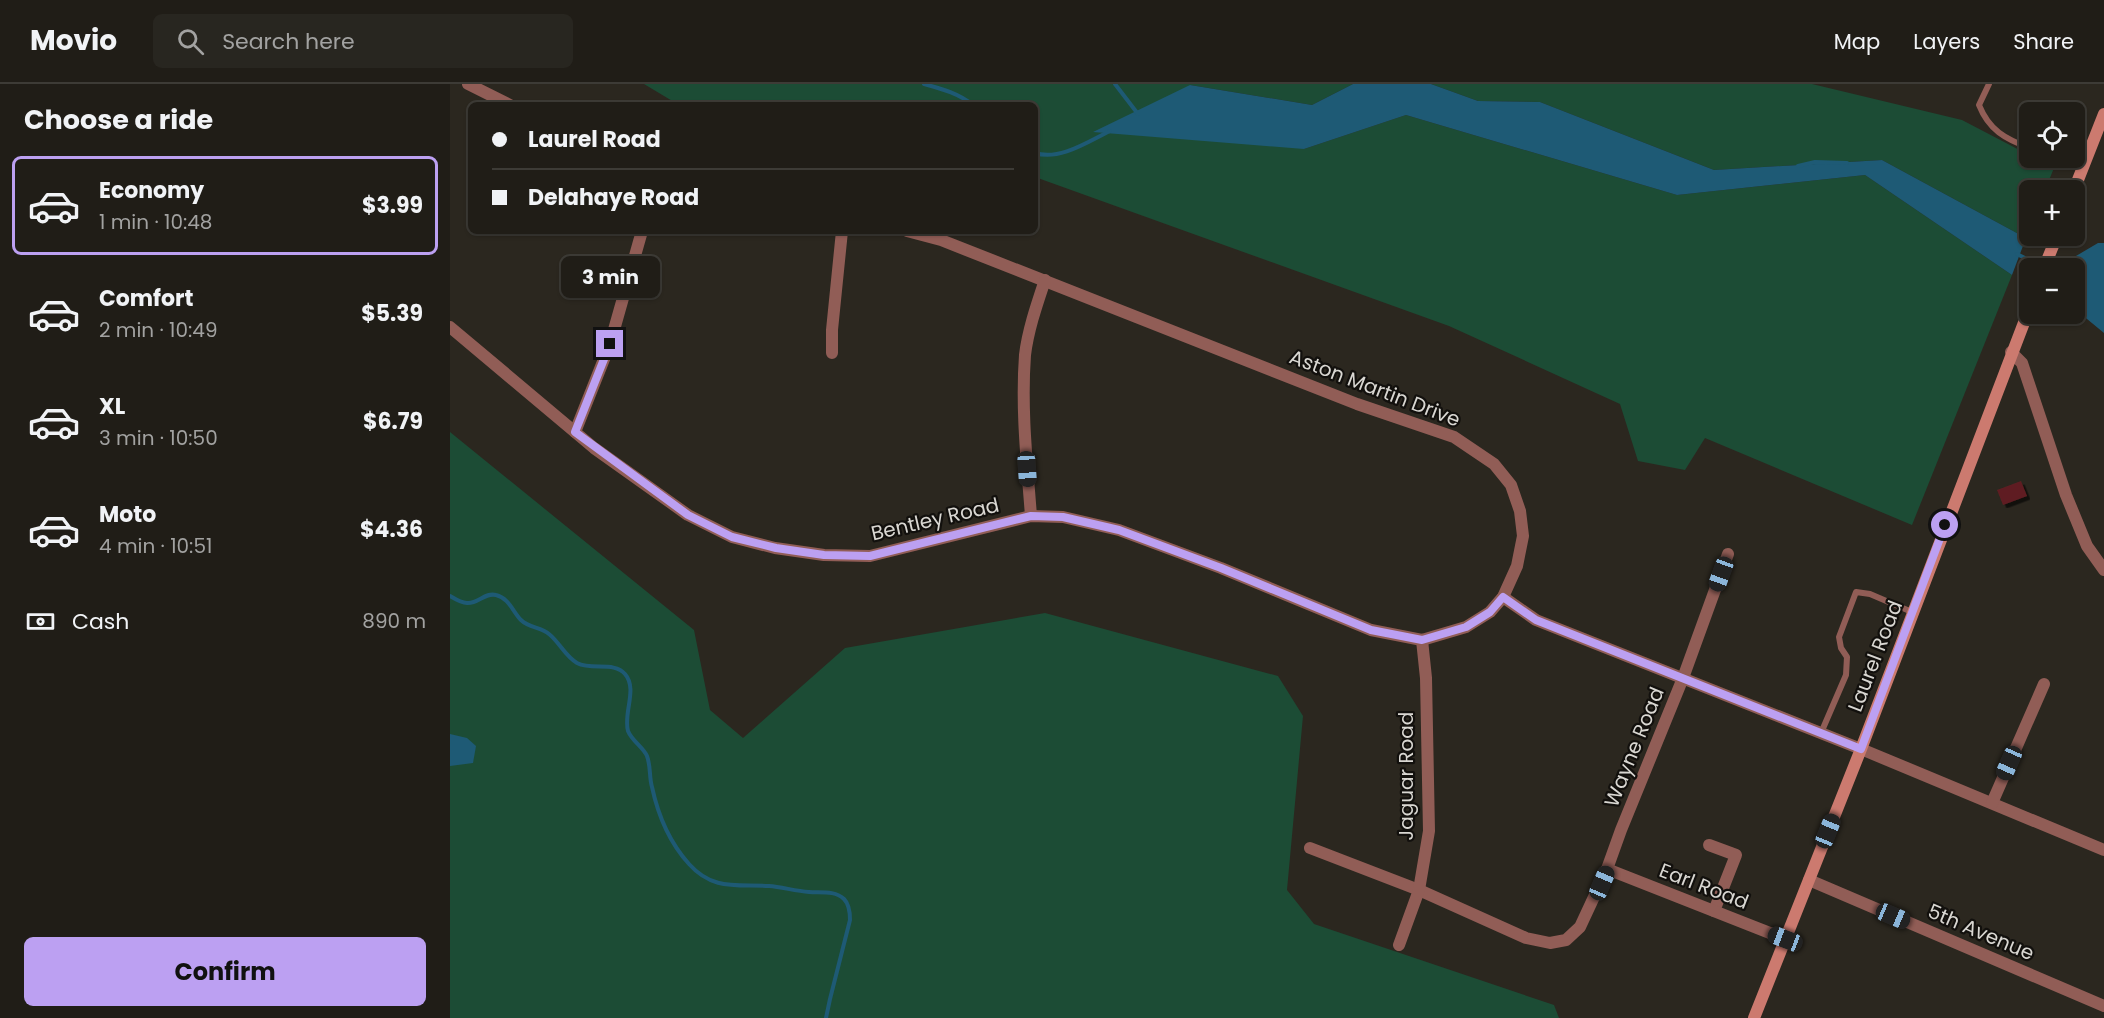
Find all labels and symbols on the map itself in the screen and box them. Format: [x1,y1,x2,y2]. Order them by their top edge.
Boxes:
callout: 3 min [560,257,660,299]
route end [596,330,623,357]
street label: Aston Martin Drive [1286,343,1464,433]
car [1017,450,1037,488]
street label: Bentley Road [868,491,1002,547]
route start [1931,511,1958,538]
car [1706,554,1736,594]
street label: Laurel Road [1841,596,1909,716]
street label: Wayne Road [1597,683,1671,811]
street label: Jaguar Road [1392,712,1420,840]
car [1993,743,2025,783]
car [1813,811,1843,851]
street label: Earl Road [1655,856,1753,916]
car [1587,863,1617,903]
street label: 5th Avenue [1923,897,2039,967]
car [1873,901,1913,931]
car [1765,924,1805,954]

